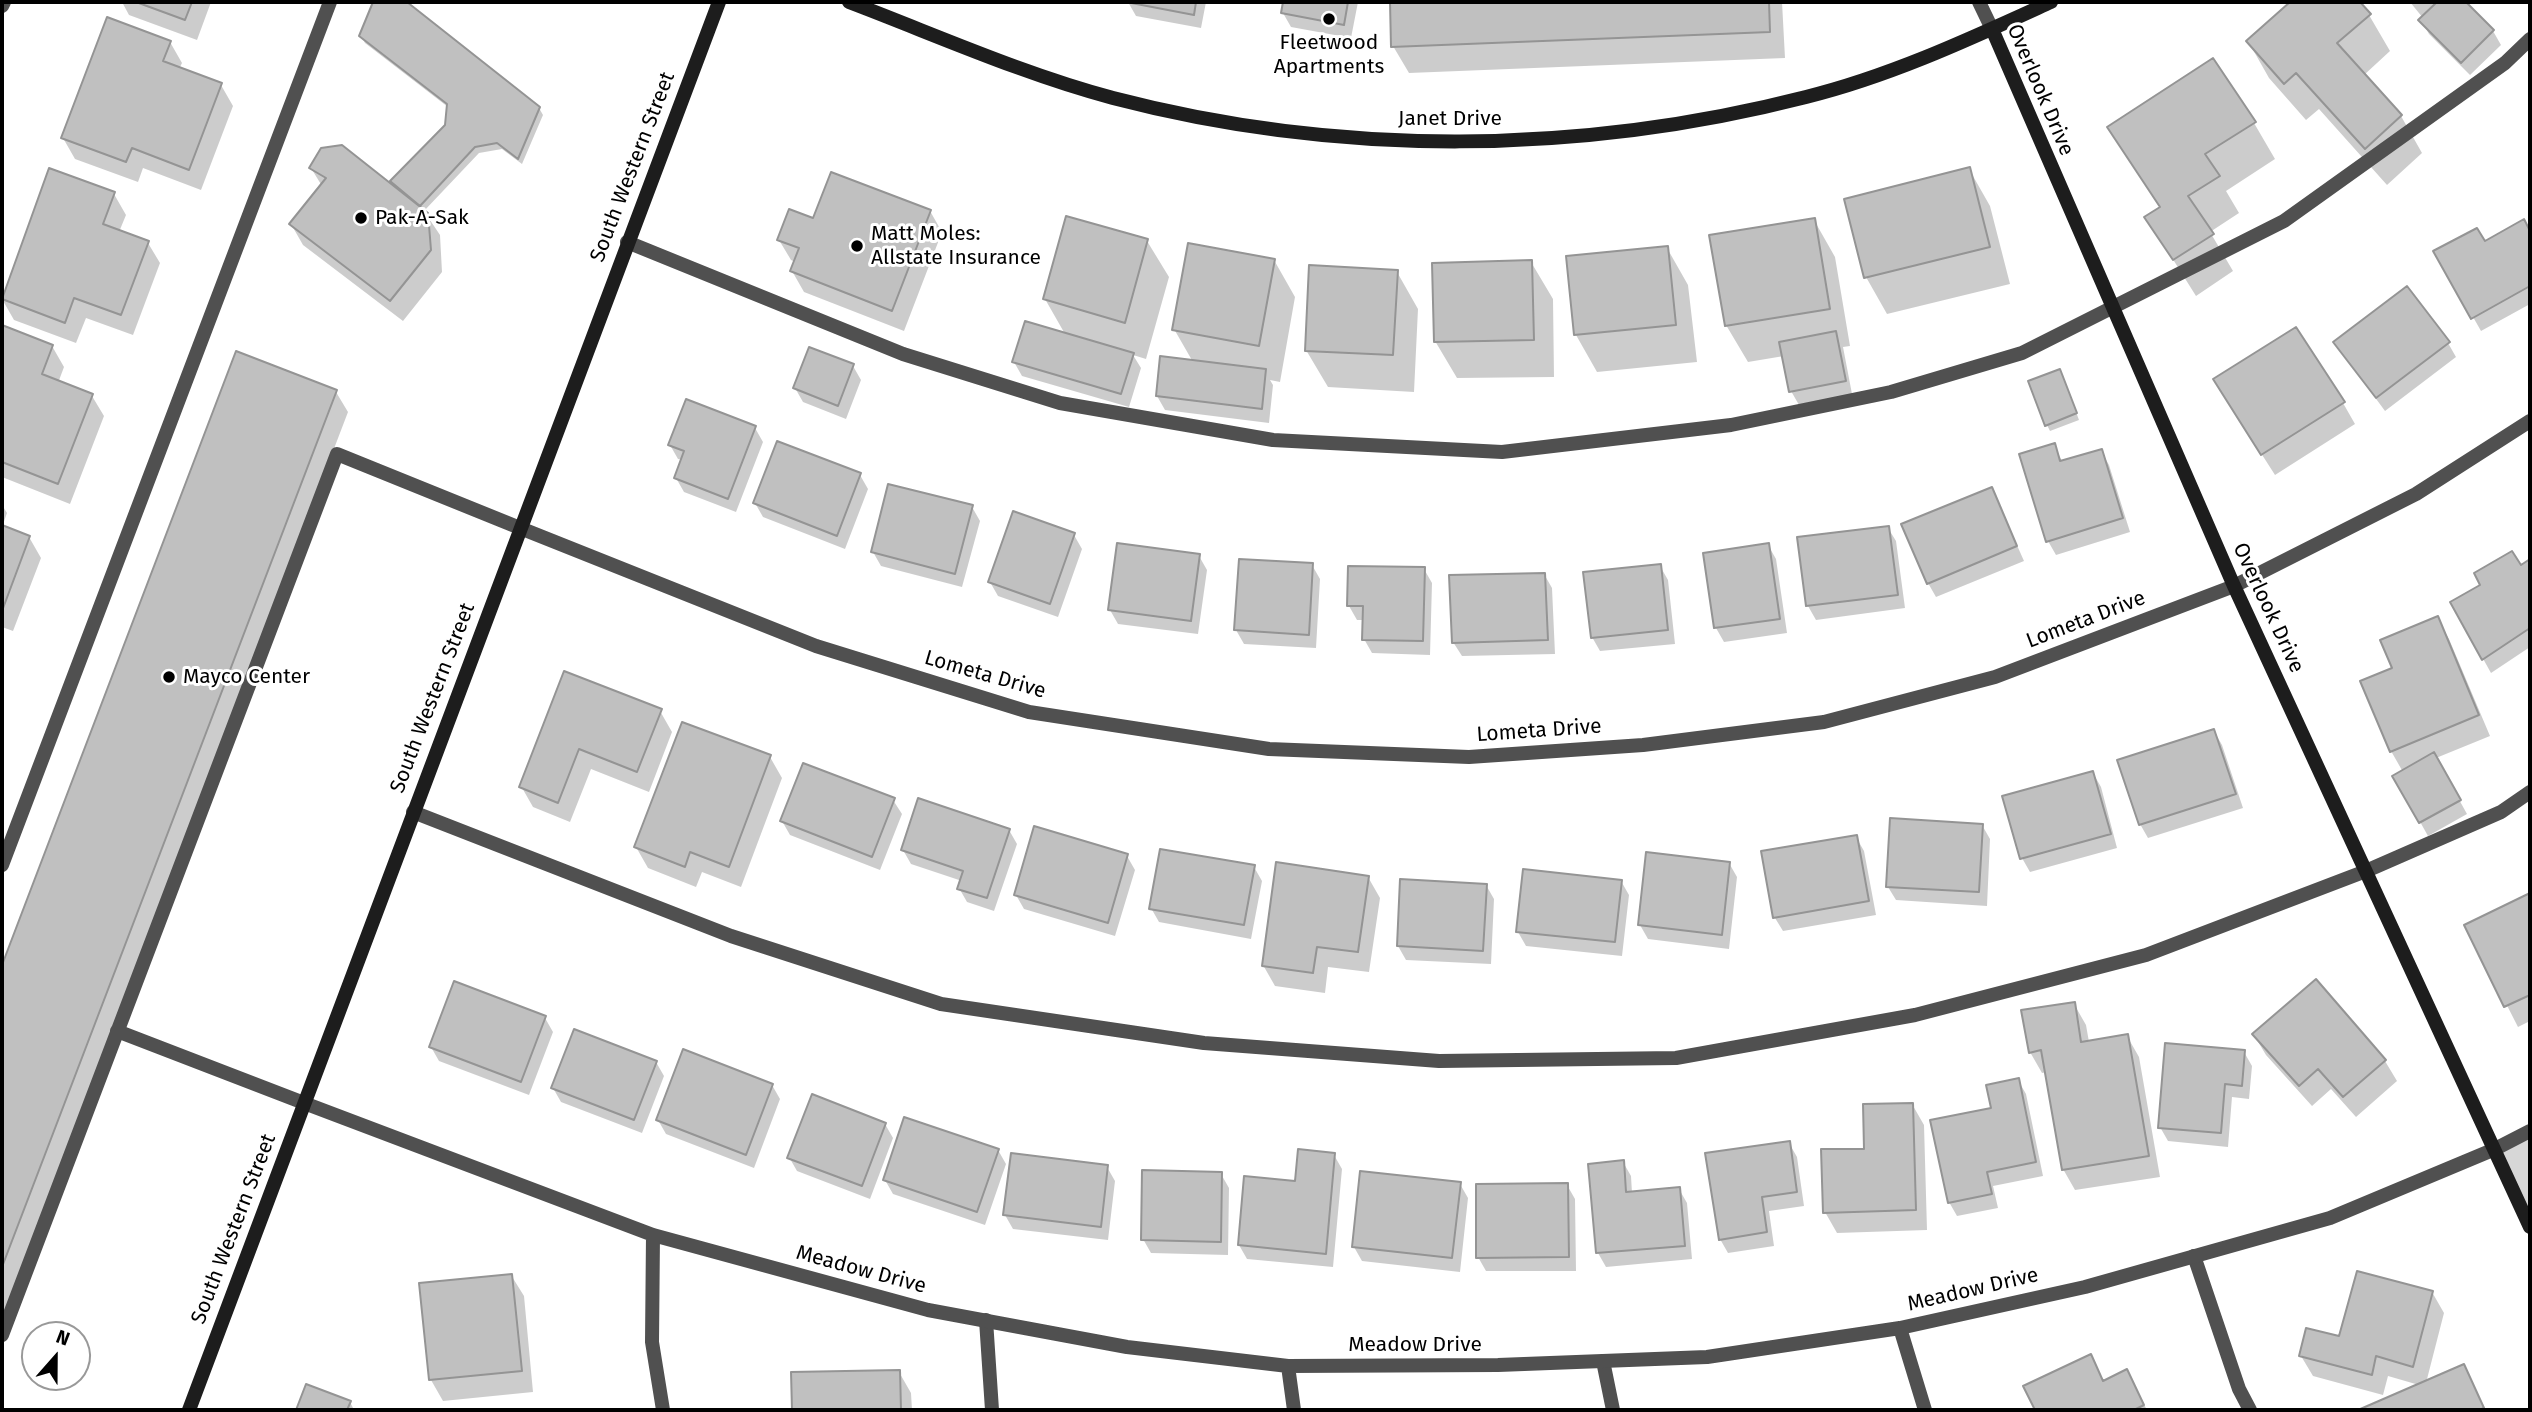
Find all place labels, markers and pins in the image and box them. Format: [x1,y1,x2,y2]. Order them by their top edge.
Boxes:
marker: Fleetwood Apartments [1321,11,1337,27]
place label: Fleetwood Apartments [1274,30,1384,80]
place label: Pak-A-Sak [375,205,469,231]
marker: Pak-A-Sak [353,210,369,226]
place label: Matt Moles: Allstate Insurance [871,221,1041,271]
marker: Matt Moles: Allstate Insurance [849,238,865,254]
place label: Mayco Center [183,664,310,690]
marker: Mayco Center [161,669,177,685]

